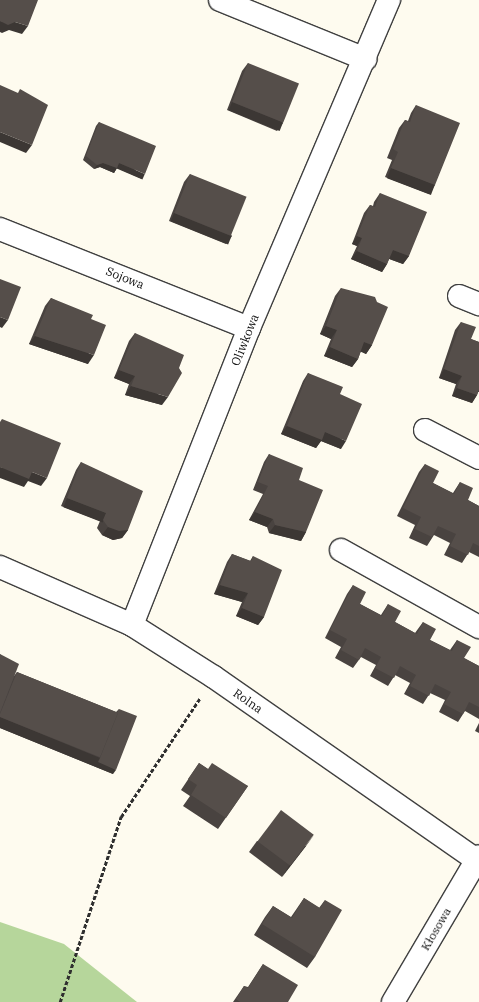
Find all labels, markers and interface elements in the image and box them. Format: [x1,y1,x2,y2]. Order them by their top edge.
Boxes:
street label: Sojowa [104,264,146,292]
street label: Oliwkowa [228,312,262,368]
street label: Rolna [231,686,265,716]
street label: Kłosowa [418,905,454,953]

